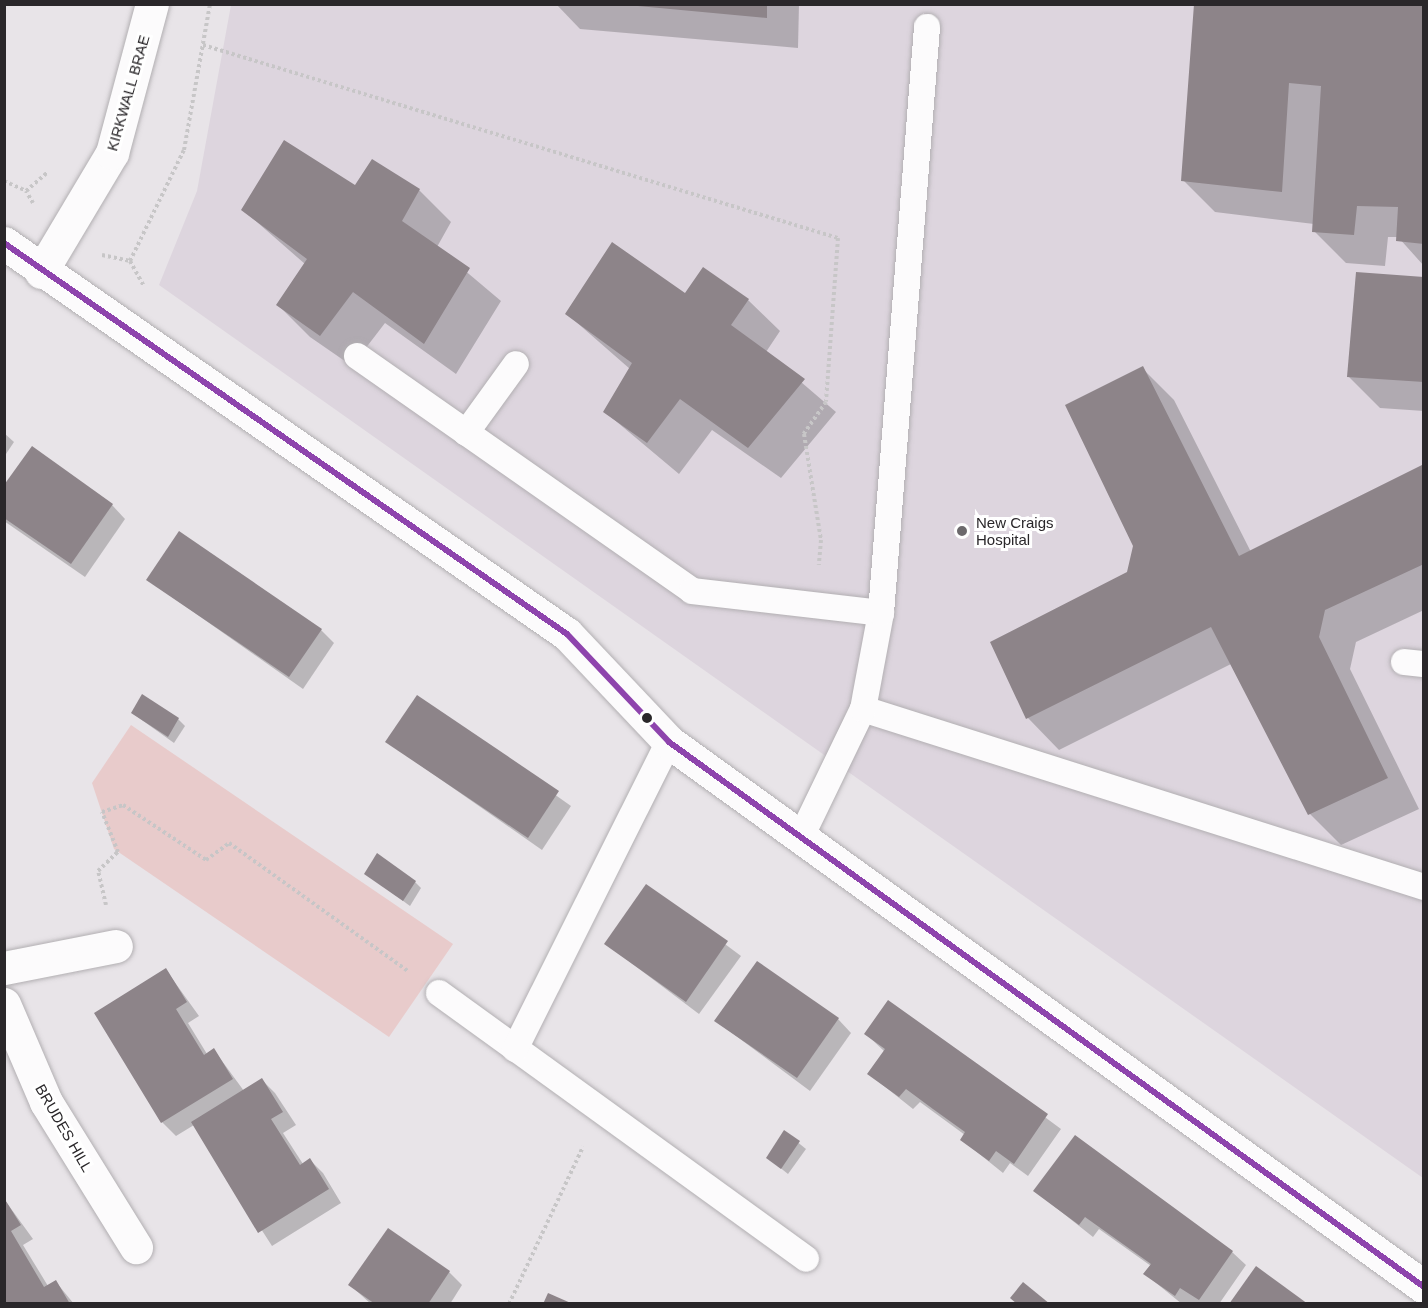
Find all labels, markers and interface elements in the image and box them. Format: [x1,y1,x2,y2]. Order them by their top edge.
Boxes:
street label: KIRKWALL BRAE [103,33,153,153]
place label: New Craigs Hospital [976,513,1054,548]
marker: New Craigs Hospital [953,522,971,540]
unlabelled marker [641,712,653,724]
street label: BRUDES HILL [32,1081,96,1175]

